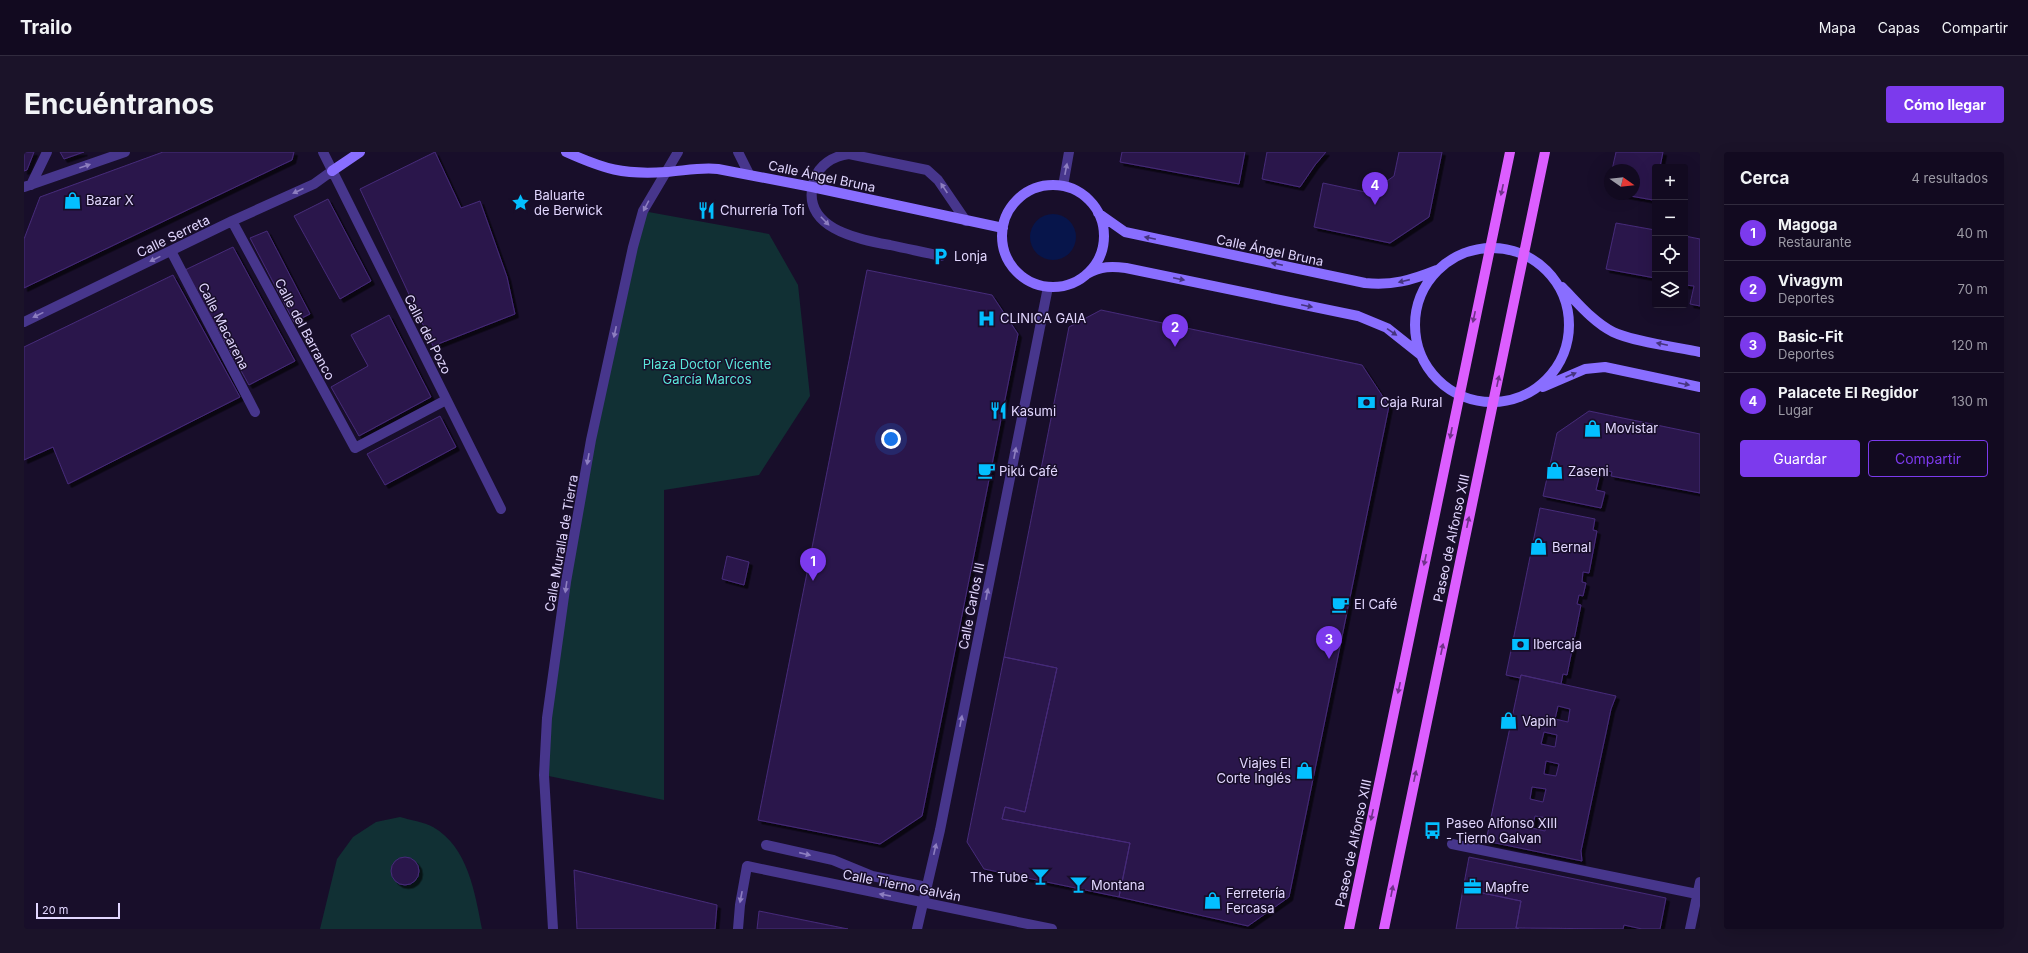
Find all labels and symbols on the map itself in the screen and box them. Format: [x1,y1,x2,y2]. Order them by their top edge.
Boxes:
street label: Calle Ángel Bruna [767,157,877,195]
one-way arrow [79,163,91,169]
one-way arrow [1063,163,1069,175]
north arrow [1604,164,1640,200]
pin: 4 [1362,172,1388,205]
one-way arrow [940,183,948,194]
one-way arrow [1498,184,1504,196]
place label: Baluarte de Berwick [534,187,603,218]
one-way arrow [293,188,304,194]
shop icon: Bazar X [63,190,83,210]
place label: Bazar X [86,192,134,208]
place icon: Baluarte de Berwick [511,192,531,212]
one-way arrow [643,200,649,212]
restaurant icon: Churrería Tofi [697,200,717,220]
place label: Churrería Tofi [720,202,805,218]
street label: Calle Serreta [134,211,212,261]
one-way arrow [820,216,830,226]
street label: Calle Ángel Bruna [1215,231,1325,269]
one-way arrow [1143,234,1156,240]
parking icon: Lonja [931,246,951,266]
place label: Lonja [954,248,987,264]
one-way arrow [150,256,161,262]
one-way arrow [1271,261,1283,267]
street label: Calle del Barranco [271,276,339,383]
one-way arrow [1173,277,1186,283]
one-way arrow [1398,279,1411,285]
street label: Calle Macarena [195,280,253,372]
street label: Calle del Pozo [401,291,455,377]
one-way arrow [1301,303,1313,309]
hospital icon: CLINICA GAIA [977,308,997,328]
place label: CLINICA GAIA [1000,310,1086,326]
one-way arrow [1471,311,1477,323]
one-way arrow [33,312,44,319]
pin: 2 [1162,314,1188,347]
one-way arrow [611,326,617,338]
one-way arrow [1387,328,1397,336]
one-way arrow [1656,341,1668,347]
park label: Plaza Doctor Vicente García Marcos [643,356,771,387]
one-way arrow [1566,372,1577,378]
one-way arrow [1495,374,1501,387]
one-way arrow [1678,381,1690,387]
bank icon: Caja Rural [1357,392,1377,412]
place label: Caja Rural [1380,394,1442,410]
restaurant icon: Kasumi [988,401,1008,421]
place label: Kasumi [1011,403,1056,419]
shop icon: Movistar [1582,418,1602,438]
place label: Movistar [1605,420,1658,436]
one-way arrow [1448,427,1454,439]
your location [881,429,901,449]
one-way arrow [1012,447,1018,459]
one-way arrow [585,453,591,465]
cafe icon: Pikú Café [976,461,996,481]
shop icon: Zaseni [1545,461,1565,481]
place label: Pikú Café [999,463,1058,479]
place label: Zaseni [1568,463,1609,479]
street label: Calle Muralla de Tierra [541,473,581,613]
street label: Paseo de Alfonso XIII [1430,473,1472,603]
one-way arrow [1466,515,1472,528]
shop icon: Bernal [1529,537,1549,557]
place label: Bernal [1552,539,1591,555]
pin: 1 [800,548,826,581]
one-way arrow [1421,554,1427,566]
street label: Calle Carlos III [955,561,987,651]
one-way arrow [563,581,569,593]
one-way arrow [984,588,990,600]
cafe icon: El Café [1331,594,1351,614]
place label: El Café [1354,596,1397,612]
pin: 3 [1316,626,1342,659]
bank icon: Ibercaja [1510,634,1530,654]
place label: Ibercaja [1533,636,1582,652]
one-way arrow [1439,643,1445,655]
one-way arrow [1395,681,1401,694]
shop icon: Vapin [1499,711,1519,731]
place label: Vapin [1522,713,1556,729]
one-way arrow [959,715,965,728]
place label: Viajes El Corte Inglés [1217,755,1291,786]
shop icon: Viajes El Corte Inglés [1294,760,1314,780]
one-way arrow [1413,770,1419,782]
street label: Paseo de Alfonso XIII [1332,778,1374,908]
one-way arrow [1369,809,1375,821]
place label: Paseo Alfonso XIII - Tierno Galvan [1446,815,1557,846]
bus stop icon: Paseo Alfonso XIII - Tierno Galvan [1423,820,1443,840]
one-way arrow [933,843,939,855]
one-way arrow [798,851,811,857]
street label: Calle Tierno Galván [842,866,962,904]
bar icon: The Tube [1031,867,1051,887]
place label: The Tube [970,869,1028,885]
bar icon: Montana [1068,875,1088,895]
place label: Montana [1091,877,1145,893]
office icon: Mapfre [1462,877,1482,897]
place label: Mapfre [1485,879,1529,895]
place label: Ferretería Fercasa [1226,885,1285,916]
one-way arrow [1389,885,1395,897]
shop icon: Ferretería Fercasa [1203,890,1223,910]
one-way arrow [738,891,744,903]
one-way arrow [879,891,891,897]
scale bar [36,901,120,920]

